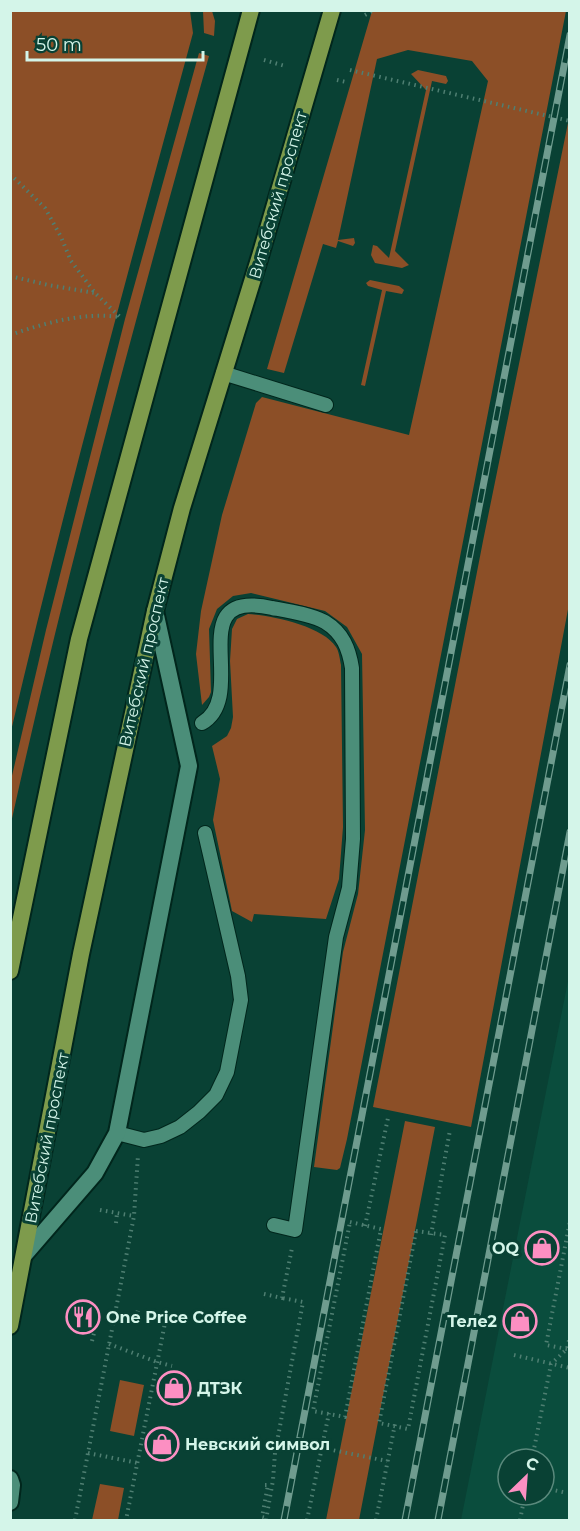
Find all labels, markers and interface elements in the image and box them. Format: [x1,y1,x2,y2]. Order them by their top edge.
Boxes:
scale bar [27,24,202,62]
text: 50 m [36,34,82,56]
street label: Витебский проспект [245,109,311,281]
street label: Витебский проспект [115,575,173,749]
street label: Витебский проспект [21,1051,73,1225]
shop icon: OQ [524,1230,560,1266]
place label: OQ [492,1239,519,1258]
restaurant icon: One Price Coffee [65,1299,101,1335]
shop icon: Теле2 [502,1303,538,1339]
place label: One Price Coffee [106,1308,247,1327]
place label: Теле2 [447,1312,497,1331]
shop icon: ДТЗК [156,1370,192,1406]
place label: ДТЗК [197,1379,242,1398]
shop icon: Невский символ [144,1426,180,1462]
place label: Невский символ [185,1435,330,1454]
north arrow [496,1447,556,1507]
text: С [523,1453,542,1475]

